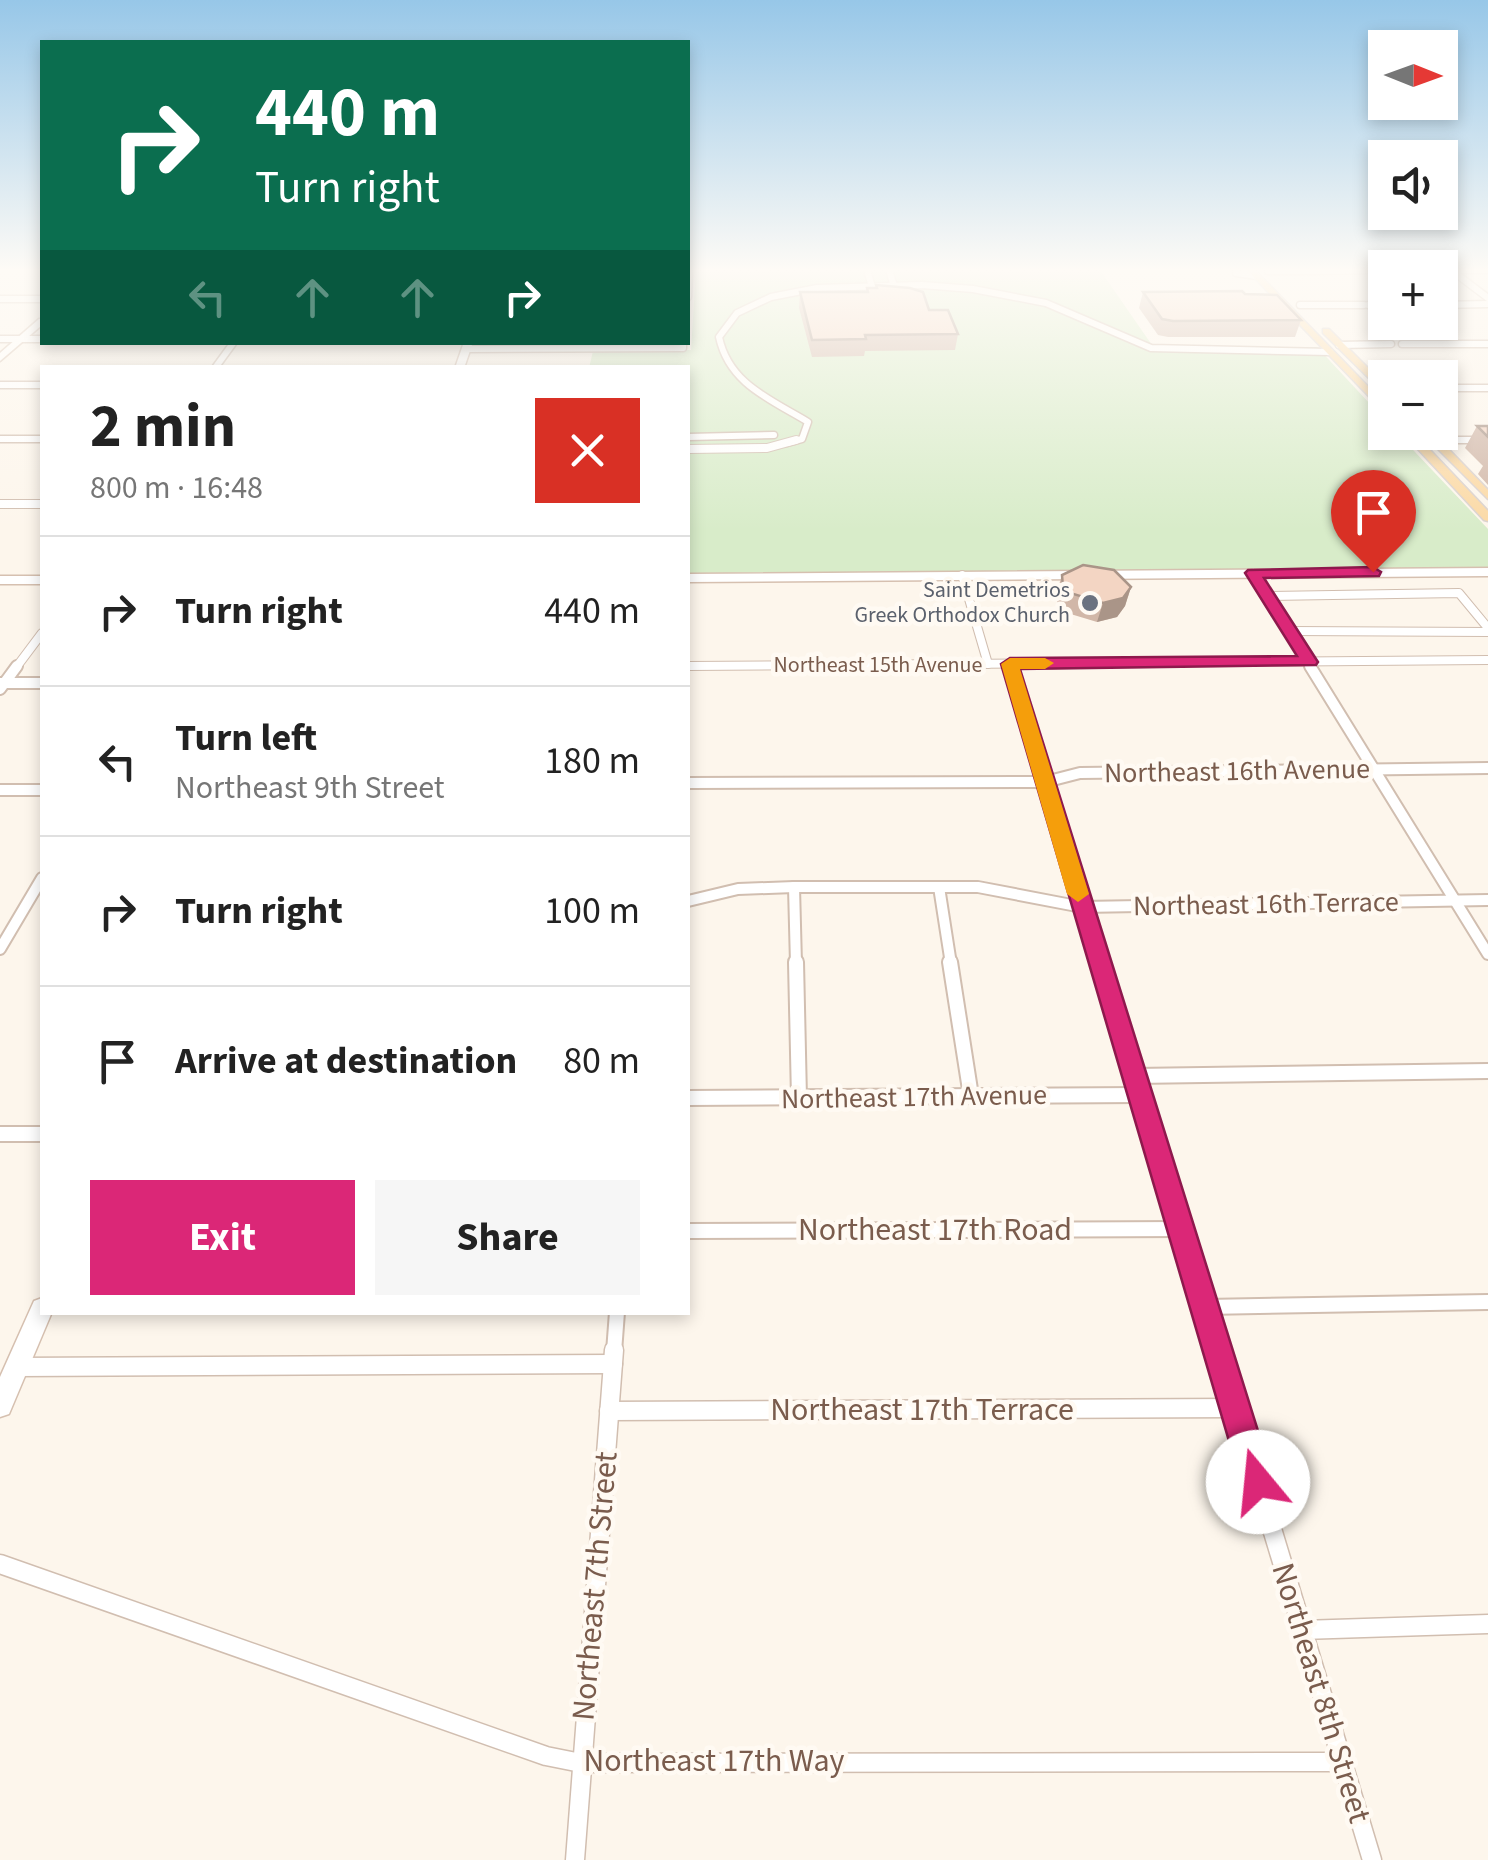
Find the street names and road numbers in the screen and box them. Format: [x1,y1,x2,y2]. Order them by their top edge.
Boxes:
street label: Northeast 15th Avenue [774,649,983,681]
street label: Northeast 16th Avenue [1104,749,1370,793]
street label: Northeast 16th Terrace [1133,882,1399,926]
street label: Northeast 17th Avenue [781,1075,1047,1119]
street label: Northeast 17th Road [798,1207,1072,1253]
street label: Northeast 17th Terrace [770,1387,1074,1433]
street label: Northeast 7th Street [560,1450,630,1722]
street label: Northeast 8th Street [1260,1557,1382,1829]
street label: Northeast 17th Way [583,1738,845,1784]

